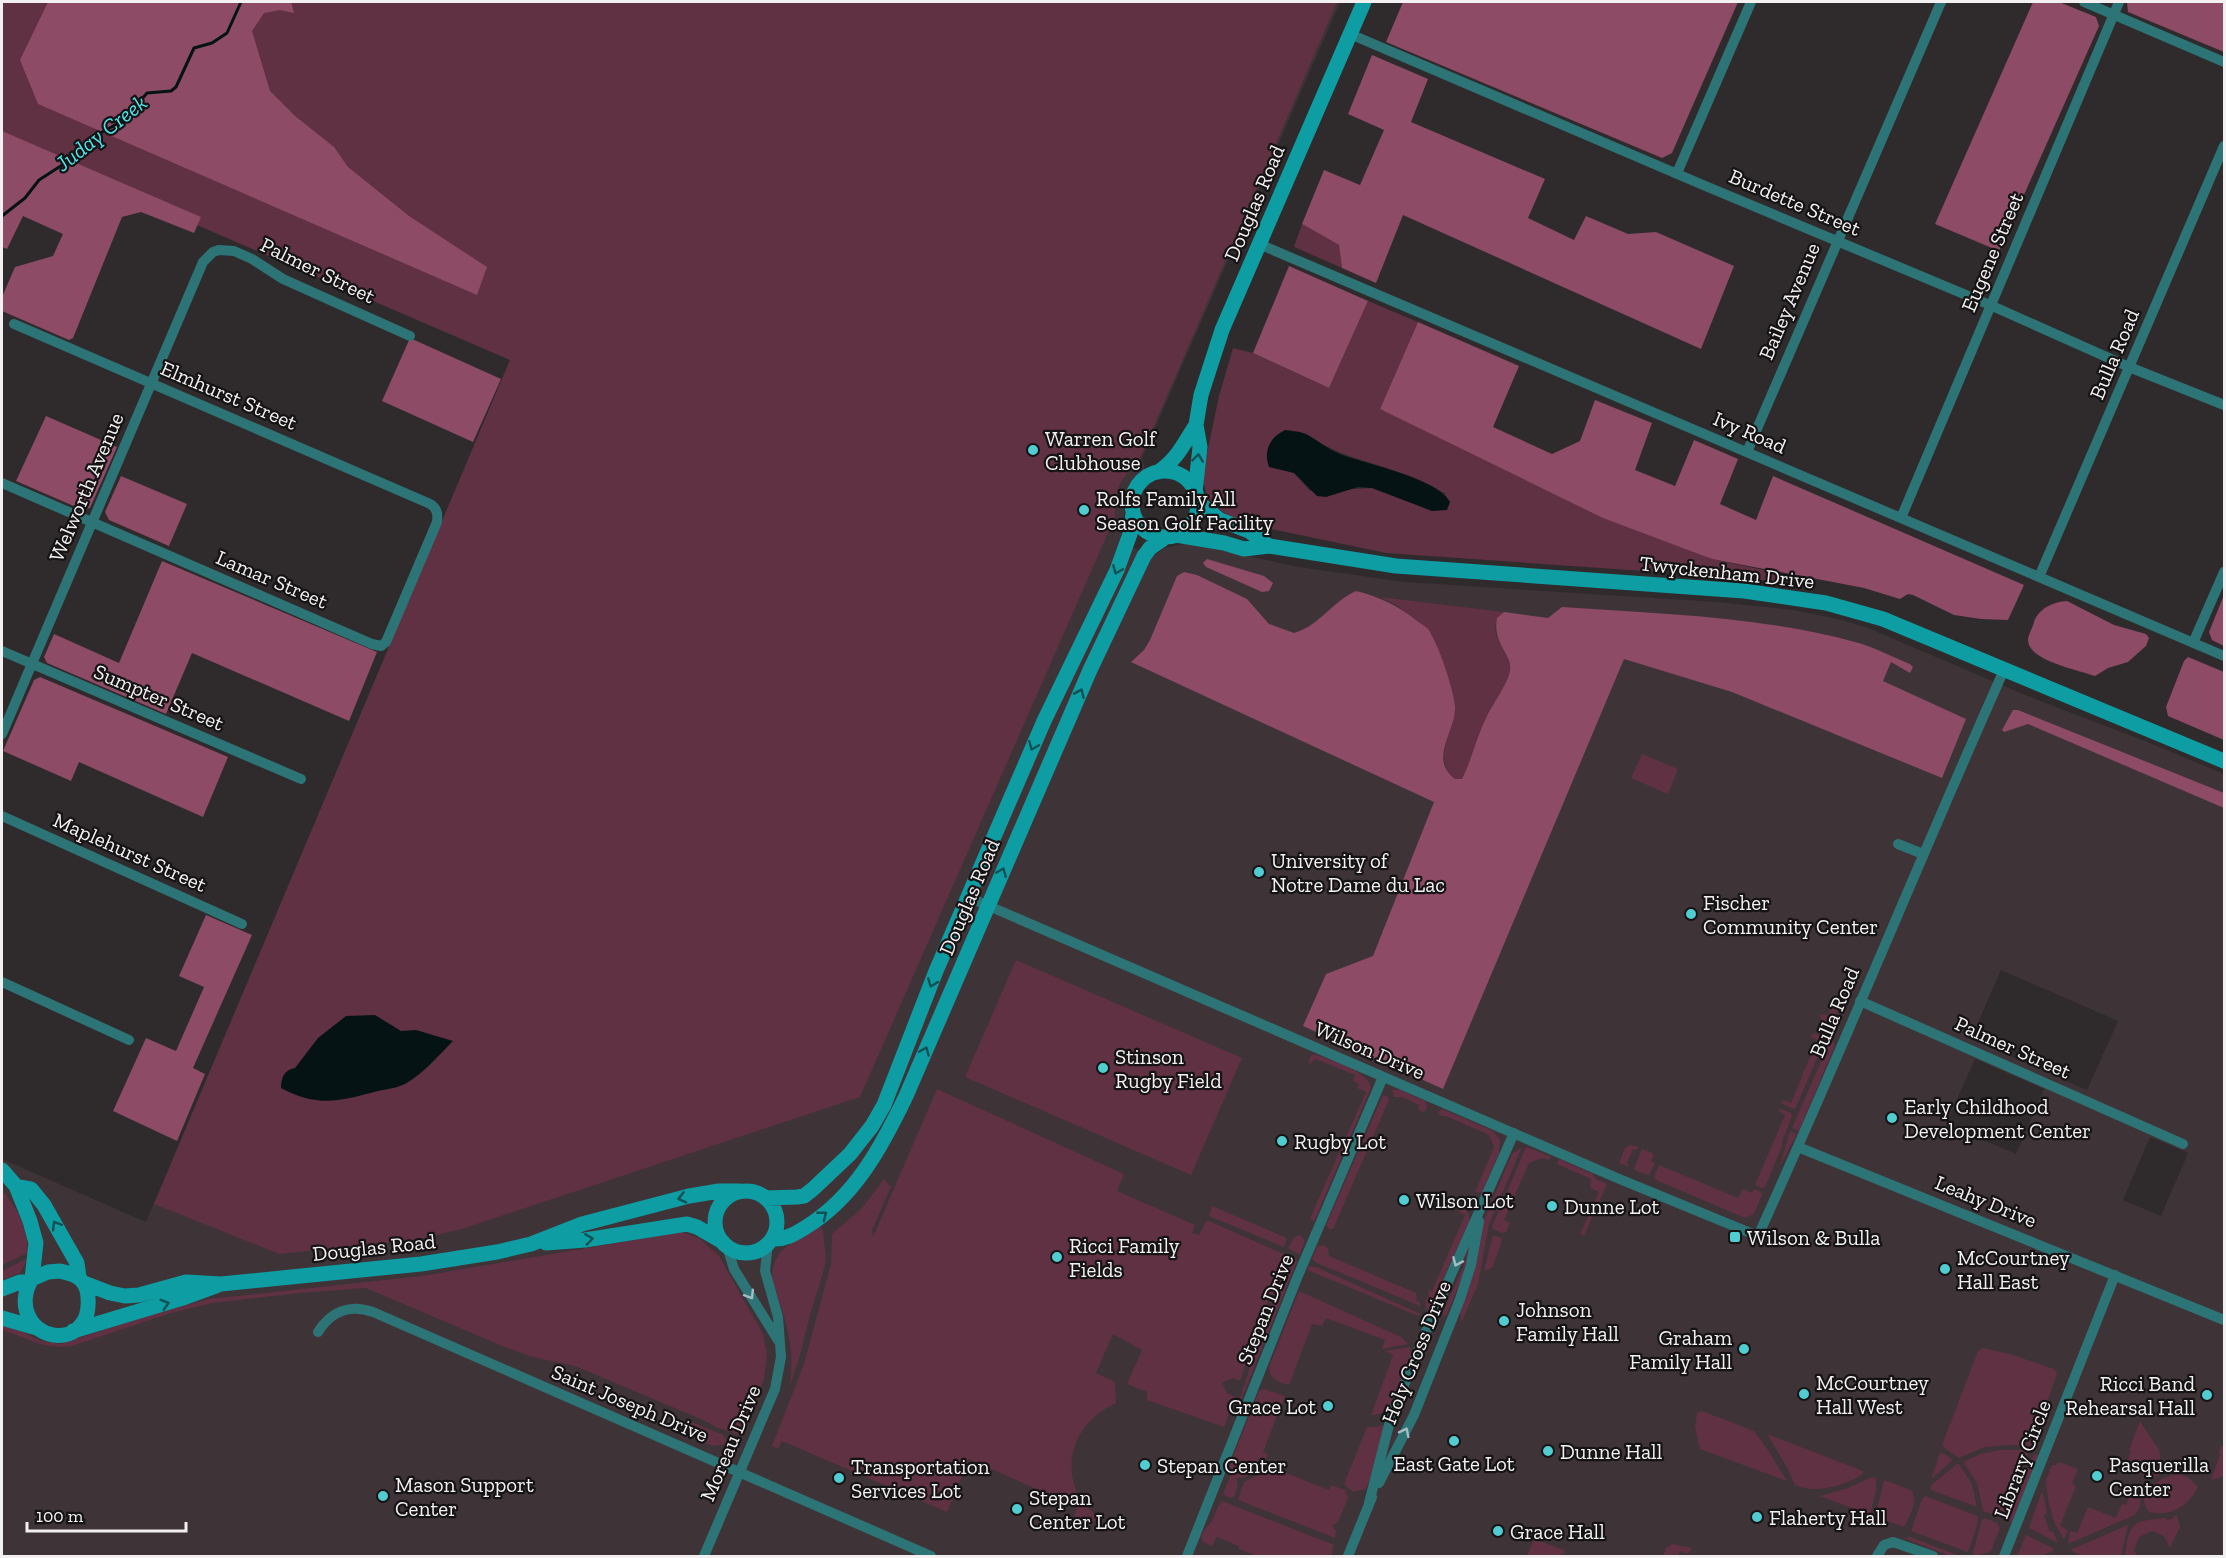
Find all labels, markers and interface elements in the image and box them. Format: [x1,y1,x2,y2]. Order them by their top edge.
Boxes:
water label: Juday Creek [49,89,152,178]
street label: Douglas Road [1218,141,1290,265]
street label: Burdette Street [1726,163,1865,241]
street label: Eugene Street [1956,188,2028,316]
street label: Palmer Street [257,232,379,309]
street label: Bailey Avenue [1753,239,1825,363]
street label: Bulla Road [2084,305,2144,403]
street label: Elmhurst Street [157,355,301,435]
street label: Ivy Road [1710,405,1791,459]
street label: Welworth Avenue [43,409,129,565]
place label: Warren Golf Clubhouse [1045,426,1157,475]
marker: Warren Golf Clubhouse [1026,443,1040,457]
one-way arrow [1192,454,1204,463]
place label: Rolfs Family All Season Golf Facility [1096,486,1274,535]
marker: Rolfs Family All Season Golf Facility [1077,503,1091,517]
street label: Lamar Street [213,544,332,614]
street label: Twyckenham Drive [1638,550,1816,594]
one-way arrow [1112,563,1124,574]
street label: Sumpter Street [90,658,228,736]
one-way arrow [1073,689,1085,700]
one-way arrow [1028,739,1040,750]
street label: Maplehurst Street [50,807,211,897]
street label: Douglas Road [933,835,1005,959]
place label: University of Notre Dame du Lac [1271,848,1445,897]
marker: University of Notre Dame du Lac [1252,865,1266,879]
one-way arrow [995,868,1007,879]
place label: Fischer Community Center [1703,890,1878,939]
marker: Fischer Community Center [1684,907,1698,921]
street label: Bulla Road [1804,963,1864,1061]
one-way arrow [927,977,939,988]
street label: Palmer Street [1951,1010,2075,1084]
street label: Wilson Drive [1311,1016,1429,1084]
place label: Stinson Rugby Field [1115,1044,1222,1093]
one-way arrow [918,1047,930,1058]
marker: Stinson Rugby Field [1096,1061,1110,1075]
place label: Early Childhood Development Center [1904,1094,2091,1143]
marker: Early Childhood Development Center [1885,1111,1899,1125]
place label: Rugby Lot [1294,1129,1386,1154]
marker: Rugby Lot [1275,1134,1289,1148]
street label: Leahy Drive [1932,1169,2040,1233]
place label: Wilson Lot [1416,1188,1514,1213]
one-way arrow [677,1190,687,1203]
marker: Wilson Lot [1397,1193,1411,1207]
place label: Dunne Lot [1564,1194,1660,1219]
marker: Dunne Lot [1545,1199,1559,1213]
one-way arrow [817,1211,828,1222]
one-way arrow [51,1221,63,1231]
place label: Wilson & Bulla [1747,1225,1880,1250]
street label: Douglas Road [311,1228,437,1266]
marker: Wilson & Bulla [1728,1230,1742,1244]
place label: Ricci Family Fields [1069,1233,1180,1282]
one-way arrow [584,1234,594,1246]
place label: McCourtney Hall East [1957,1245,2070,1294]
marker: Ricci Family Fields [1050,1250,1064,1264]
street label: Stepan Drive [1232,1250,1299,1368]
one-way arrow [1452,1256,1464,1267]
marker: McCourtney Hall East [1938,1262,1952,1276]
street label: Holy Cross Drive [1376,1277,1456,1427]
one-way arrow [743,1289,755,1299]
place label: Johnson Family Hall [1516,1297,1619,1346]
one-way arrow [159,1298,170,1311]
marker: Johnson Family Hall [1497,1314,1511,1328]
place label: Graham Family Hall [1629,1325,1732,1374]
marker: Graham Family Hall [1737,1342,1751,1356]
street label: Saint Joseph Drive [548,1359,712,1447]
place label: McCourtney Hall West [1816,1370,1929,1419]
place label: Ricci Band Rehearsal Hall [2065,1371,2195,1420]
street label: Moreau Drive [694,1381,766,1505]
marker: McCourtney Hall West [1797,1387,1811,1401]
marker: Ricci Band Rehearsal Hall [2200,1388,2214,1402]
place label: Grace Lot [1228,1394,1316,1419]
street label: Library Circle [1988,1396,2056,1522]
marker: Grace Lot [1321,1399,1335,1413]
one-way arrow [1398,1428,1409,1439]
marker: East Gate Lot [1447,1434,1461,1448]
place label: Dunne Hall [1560,1439,1663,1464]
marker: Dunne Hall [1541,1444,1555,1458]
place label: East Gate Lot [1393,1451,1515,1476]
place label: Pasquerilla Center [2109,1452,2209,1501]
place label: Stepan Center [1157,1453,1286,1478]
place label: Transportation Services Lot [851,1454,989,1503]
marker: Stepan Center [1138,1458,1152,1472]
marker: Pasquerilla Center [2090,1469,2104,1483]
marker: Transportation Services Lot [832,1471,846,1485]
place label: Mason Support Center [395,1472,534,1521]
place label: Stepan Center Lot [1029,1485,1126,1534]
marker: Mason Support Center [376,1489,390,1503]
scale bar [27,1495,186,1533]
marker: Stepan Center Lot [1010,1502,1024,1516]
text: 100 m [36,1505,84,1527]
place label: Flaherty Hall [1769,1505,1887,1530]
marker: Flaherty Hall [1750,1510,1764,1524]
place label: Grace Hall [1510,1519,1605,1544]
marker: Grace Hall [1491,1524,1505,1538]

